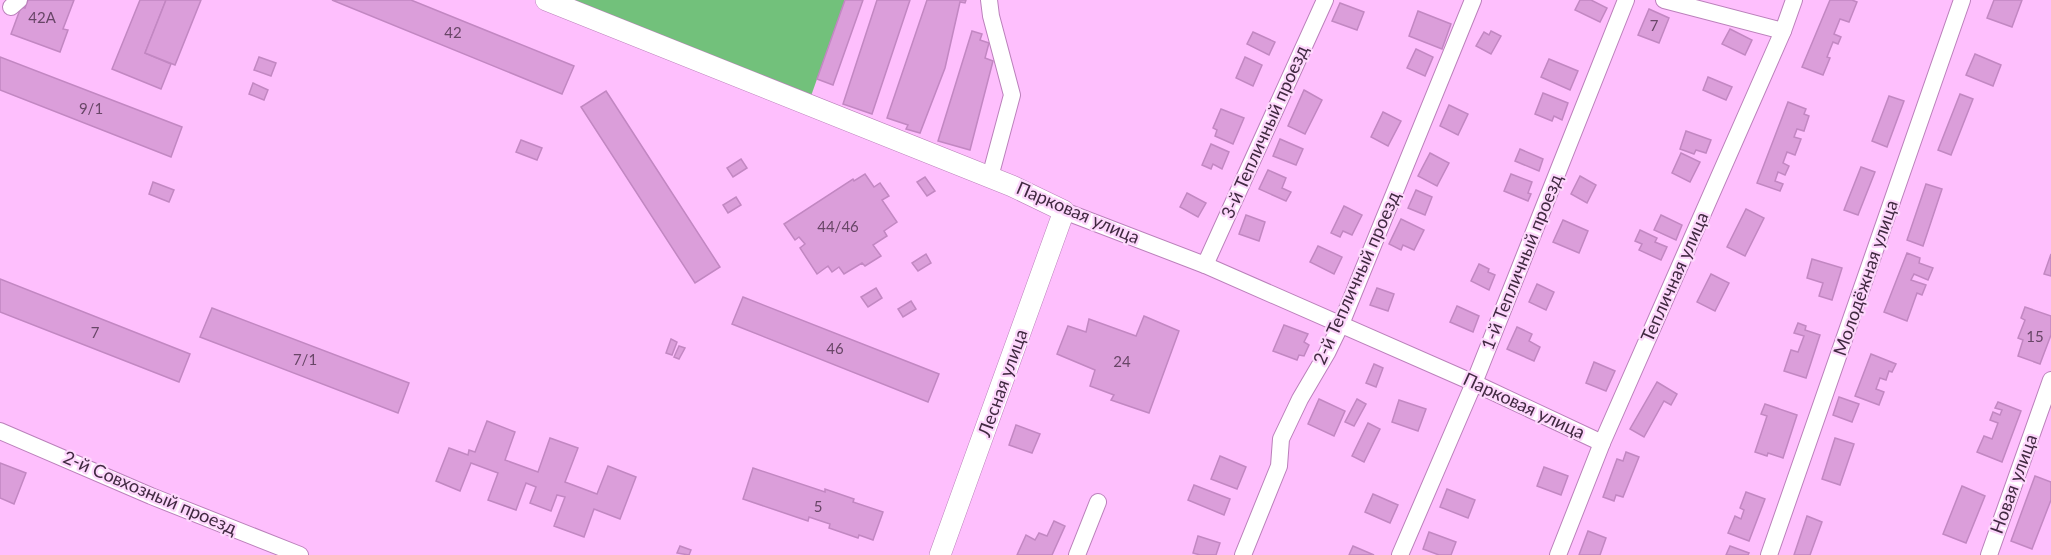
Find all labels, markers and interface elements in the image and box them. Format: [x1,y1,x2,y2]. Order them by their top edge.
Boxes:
house number: 42А [28,8,57,26]
house number: 7 [1650,16,1659,34]
house number: 42 [444,23,462,41]
street label: 3-й Тепличный проезд [1216,41,1312,222]
house number: 9/1 [79,99,103,117]
street label: 1-й Тепличный проезд [1476,171,1566,353]
street label: Парковая улица [1013,176,1143,248]
street label: 2-й Тепличный проезд [1308,187,1404,368]
street label: Молодёжная улица [1828,197,1902,358]
street label: Тепличная улица [1636,208,1713,345]
house number: 44/46 [817,217,859,235]
house number: 7 [91,323,100,341]
street label: Лесная улица [972,326,1032,440]
house number: 15 [2026,327,2044,345]
house number: 46 [826,339,844,357]
house number: 7/1 [293,350,317,368]
house number: 24 [1113,352,1131,370]
street label: Парковая улица [1460,367,1589,443]
street label: Новая улица [1985,431,2041,536]
street label: 2-й Совхозный проезд [60,445,241,539]
house number: 5 [814,497,822,515]

